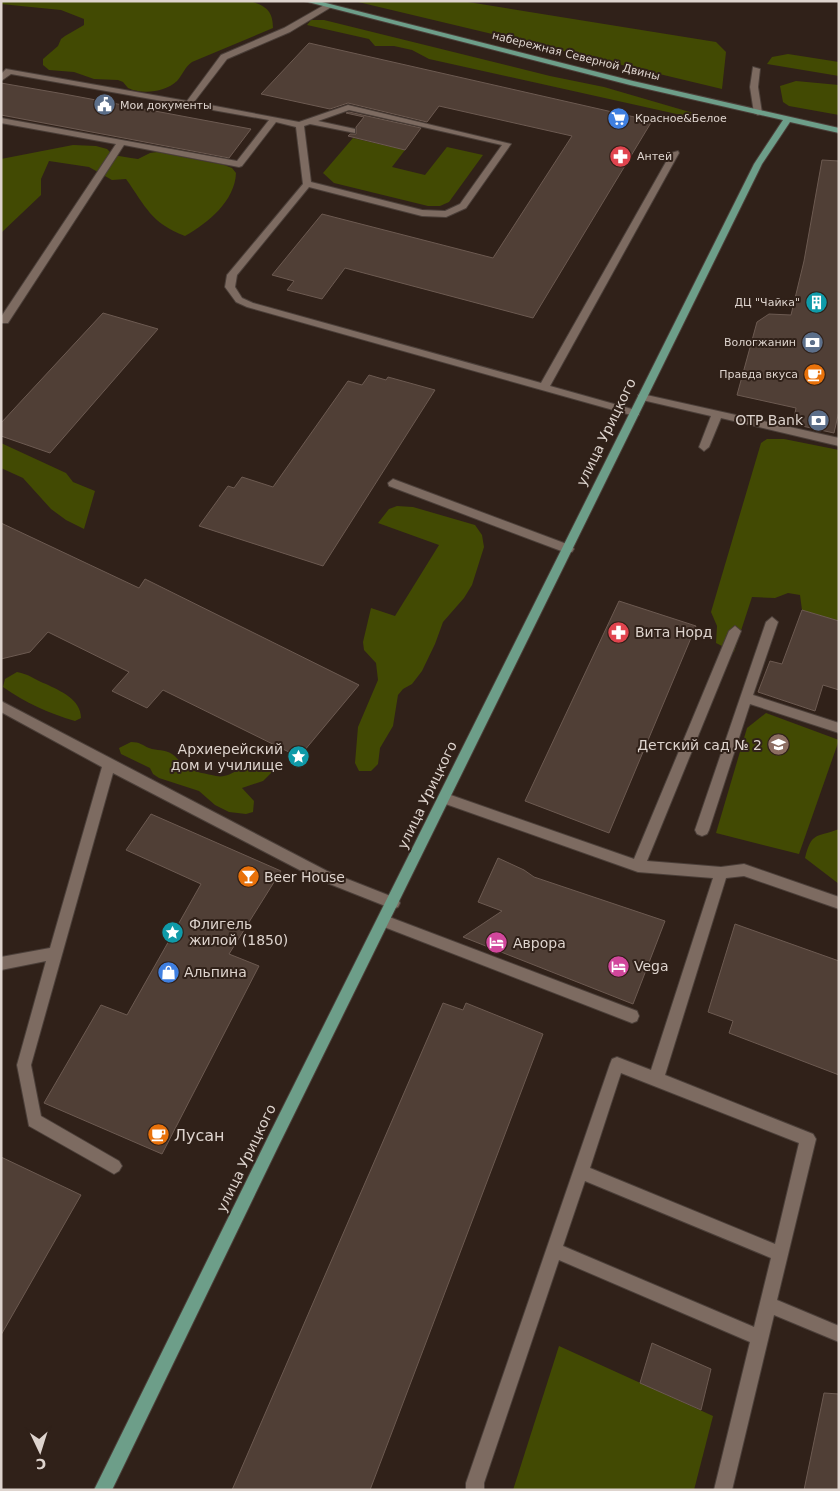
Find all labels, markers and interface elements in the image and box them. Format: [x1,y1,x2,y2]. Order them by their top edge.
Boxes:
street label: набережная Северной Двины [491,29,661,83]
public building icon: Мои документы [92,93,116,117]
place label: Мои документы [120,99,212,112]
supermarket icon: Красное&Белое [607,106,631,130]
place label: Красное&Белое [635,112,727,125]
pharmacy icon: Антей [609,144,633,168]
place label: Антей [637,150,672,163]
building icon: ДЦ "Чайка" [804,290,828,314]
place label: ДЦ "Чайка" [734,296,800,309]
bank icon: Вологжанин [800,330,824,354]
place label: Вологжанин [724,336,796,349]
cafe icon: Правда вкуса [802,362,826,386]
place label: Правда вкуса [719,368,798,381]
street label: улица Урицкого [573,376,639,488]
bank icon: OTP Bank [807,408,831,432]
place label: OTP Bank [735,412,804,428]
pharmacy icon: Вита Норд [607,620,631,644]
place label: Вита Норд [635,624,713,640]
school or university icon: Детский сад № 2 [766,733,790,757]
place label: Детский сад № 2 [637,737,762,753]
street label: улица Урицкого [394,739,460,851]
place label: Архиерейский дом и училище [171,741,283,773]
place icon: Архиерейский дом и училище [287,745,311,769]
bar icon: Beer House [236,865,260,889]
place label: Beer House [264,869,345,885]
place label: Флигель жилой (1850) [189,916,288,948]
place icon: Флигель жилой (1850) [161,920,185,944]
hotel icon: Аврора [485,931,509,955]
place label: Аврора [513,935,566,951]
hotel icon: Vega [606,954,630,978]
place label: Vega [634,958,669,974]
shop icon: Альпина [156,960,180,984]
place label: Альпина [184,964,247,980]
street label: улица Урицкого [213,1102,279,1214]
cafe icon: Лусан [146,1123,170,1147]
place label: Лусан [174,1126,225,1145]
north arrow [15,1426,65,1476]
text: С [35,1456,47,1472]

